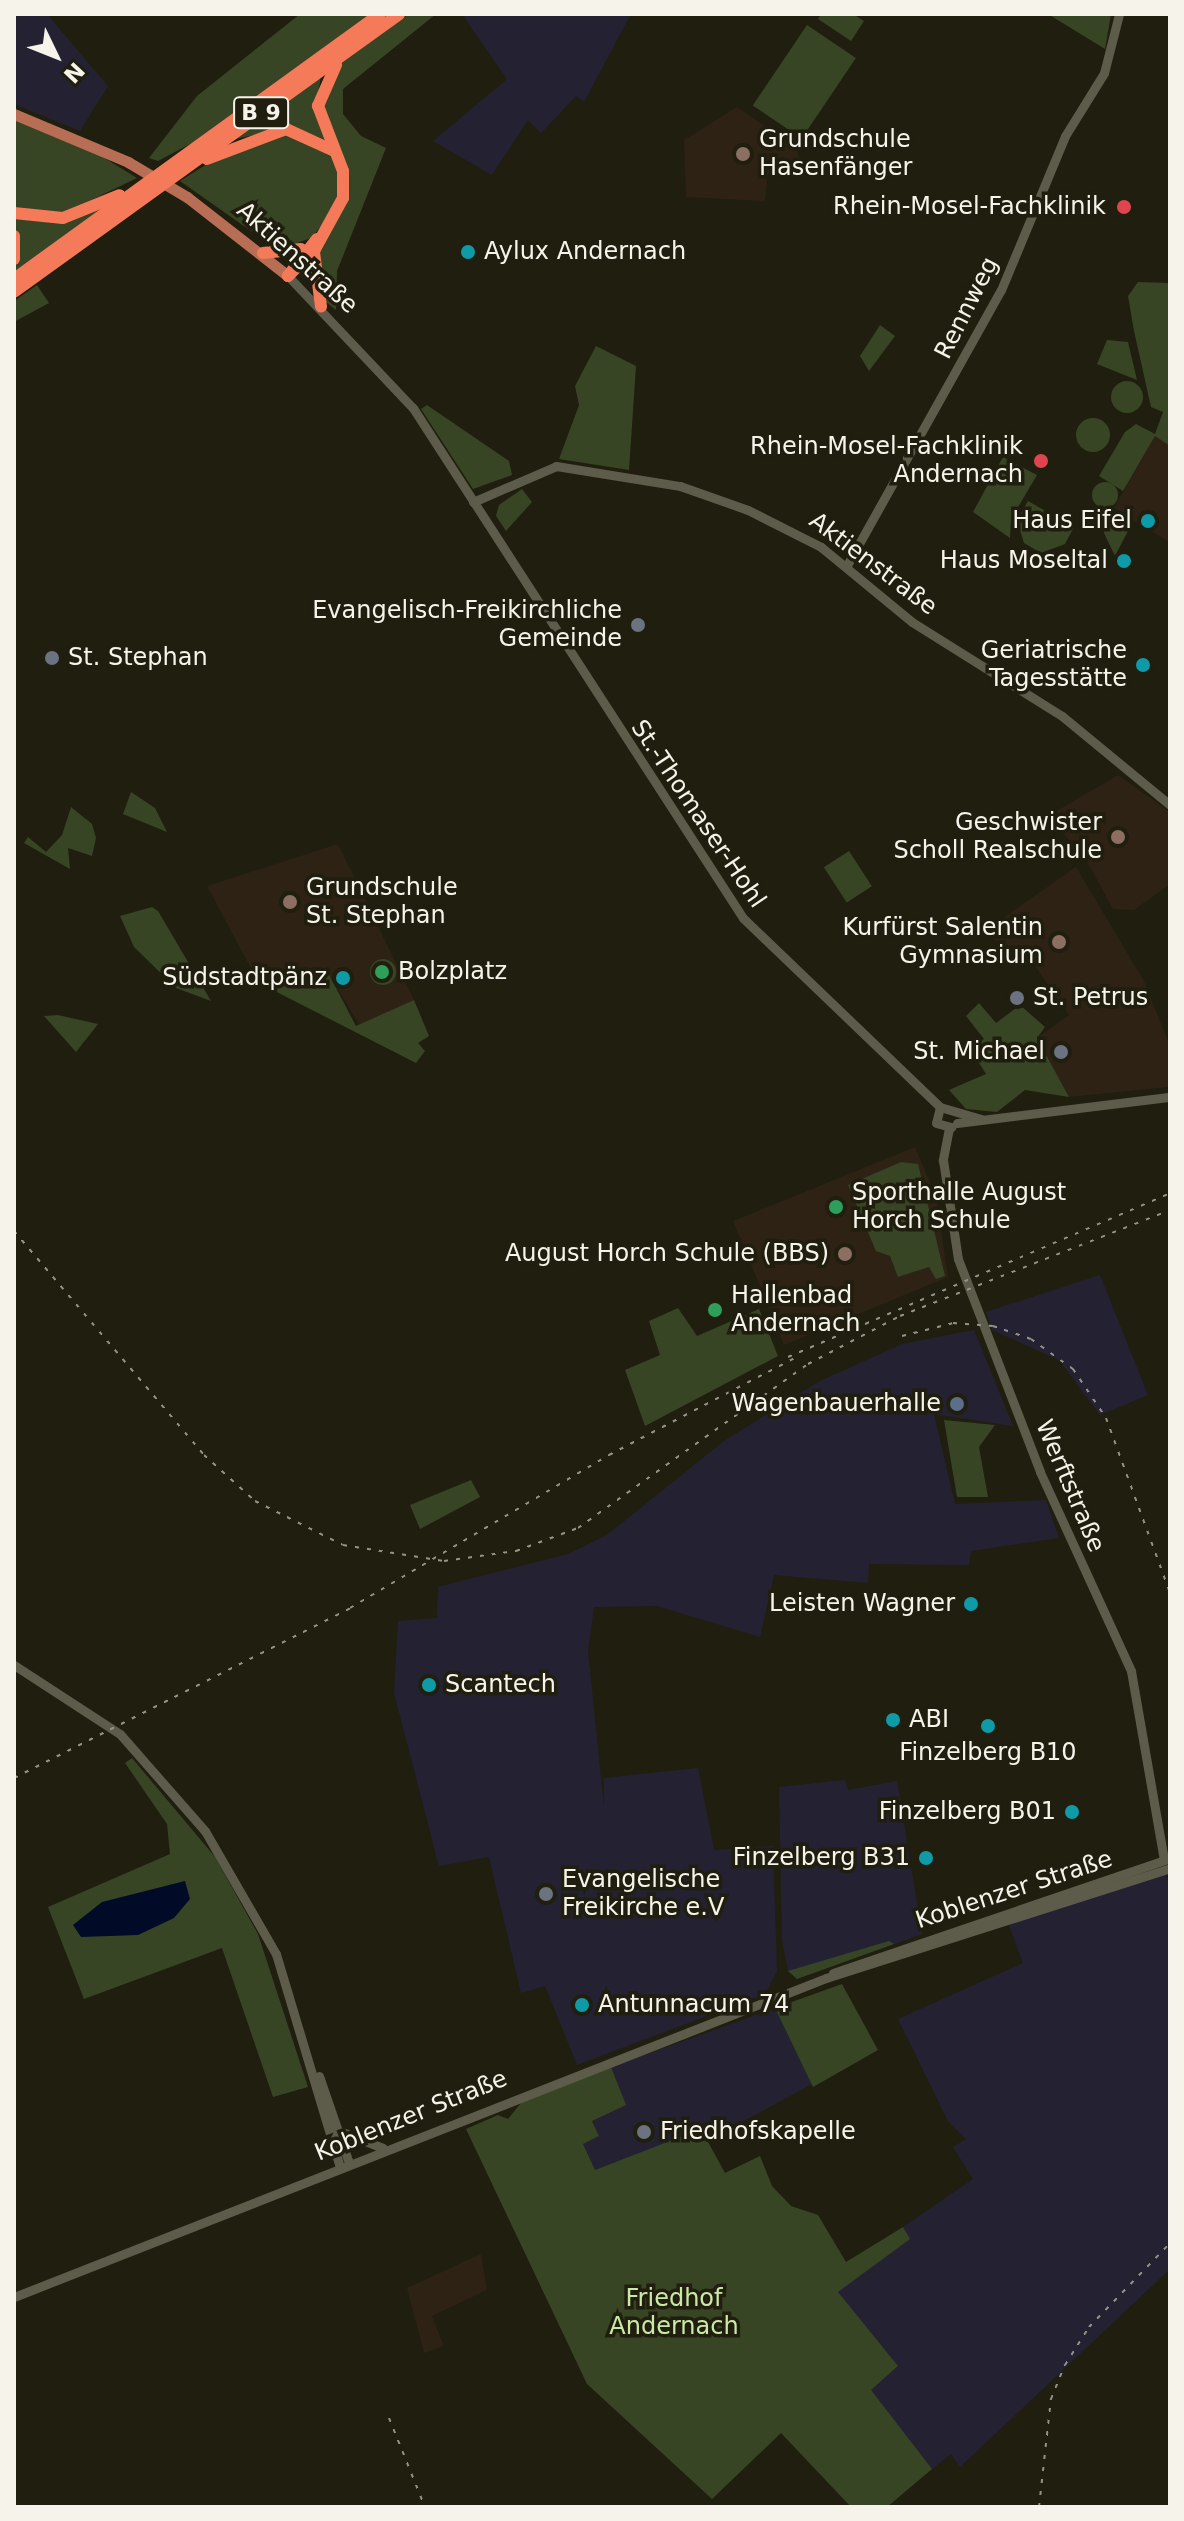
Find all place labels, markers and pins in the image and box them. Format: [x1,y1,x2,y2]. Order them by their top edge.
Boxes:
place label: Grundschule Hasenfänger [759,126,912,182]
marker: Grundschule Hasenfänger [734,145,752,163]
place label: Rhein-Mosel-Fachklinik [833,193,1106,221]
marker: Rhein-Mosel-Fachklinik [1113,196,1135,218]
place label: Aylux Andernach [484,238,686,266]
marker: Aylux Andernach [459,243,477,261]
place label: Rhein-Mosel-Fachklinik Andernach [750,433,1023,489]
marker: Rhein-Mosel-Fachklinik Andernach [1030,450,1052,472]
place label: Haus Eifel [1012,507,1132,535]
marker: Haus Eifel [1139,512,1157,530]
place label: Haus Moseltal [940,547,1108,575]
marker: Haus Moseltal [1115,552,1133,570]
place label: Evangelisch-Freikirchliche Gemeinde [312,597,622,653]
marker: Evangelisch-Freikirchliche Gemeinde [629,616,647,634]
place label: Geriatrische Tagesstätte [981,637,1127,693]
place label: St. Stephan [68,644,208,672]
marker: St. Stephan [43,649,61,667]
marker: Geriatrische Tagesstätte [1134,656,1152,674]
place label: Geschwister Scholl Realschule [893,809,1102,865]
marker: Geschwister Scholl Realschule [1109,828,1127,846]
place label: Grundschule St. Stephan [306,874,458,930]
marker: Grundschule St. Stephan [281,893,299,911]
place label: Kurfürst Salentin Gymnasium [842,914,1043,970]
marker: Kurfürst Salentin Gymnasium [1050,933,1068,951]
place label: Bolzplatz [398,958,507,986]
marker: Bolzplatz [373,963,391,981]
place label: Südstadtpänz [162,964,327,992]
marker: Südstadtpänz [334,969,352,987]
place label: St. Petrus [1033,984,1148,1012]
marker: St. Petrus [1008,989,1026,1007]
place label: St. Michael [913,1038,1045,1066]
marker: St. Michael [1052,1043,1070,1061]
place label: Sporthalle August Horch Schule [852,1179,1066,1235]
marker: Sporthalle August Horch Schule [827,1198,845,1216]
place label: August Horch Schule (BBS) [505,1240,829,1268]
marker: August Horch Schule (BBS) [836,1245,854,1263]
place label: Hallenbad Andernach [731,1282,860,1338]
marker: Hallenbad Andernach [706,1301,724,1319]
place label: Wagenbauerhalle [732,1390,941,1418]
marker: Wagenbauerhalle [948,1395,966,1413]
place label: Leisten Wagner [769,1590,955,1618]
marker: Leisten Wagner [962,1595,980,1613]
place label: Scantech [445,1671,556,1699]
marker: Scantech [420,1676,438,1694]
place label: ABI [909,1706,949,1734]
marker: ABI [884,1711,902,1729]
marker: Finzelberg B10 [979,1717,997,1735]
place label: Finzelberg B10 [899,1739,1077,1767]
place label: Finzelberg B01 [879,1798,1056,1826]
marker: Finzelberg B01 [1063,1803,1081,1821]
place label: Finzelberg B31 [733,1844,910,1872]
marker: Finzelberg B31 [917,1849,935,1867]
place label: Evangelische Freikirche e.V [562,1866,724,1922]
marker: Evangelische Freikirche e.V [537,1885,555,1903]
place label: Antunnacum 74 [598,1991,789,2019]
marker: Antunnacum 74 [573,1996,591,2014]
place label: Friedhofskapelle [660,2118,856,2146]
marker: Friedhofskapelle [635,2123,653,2141]

